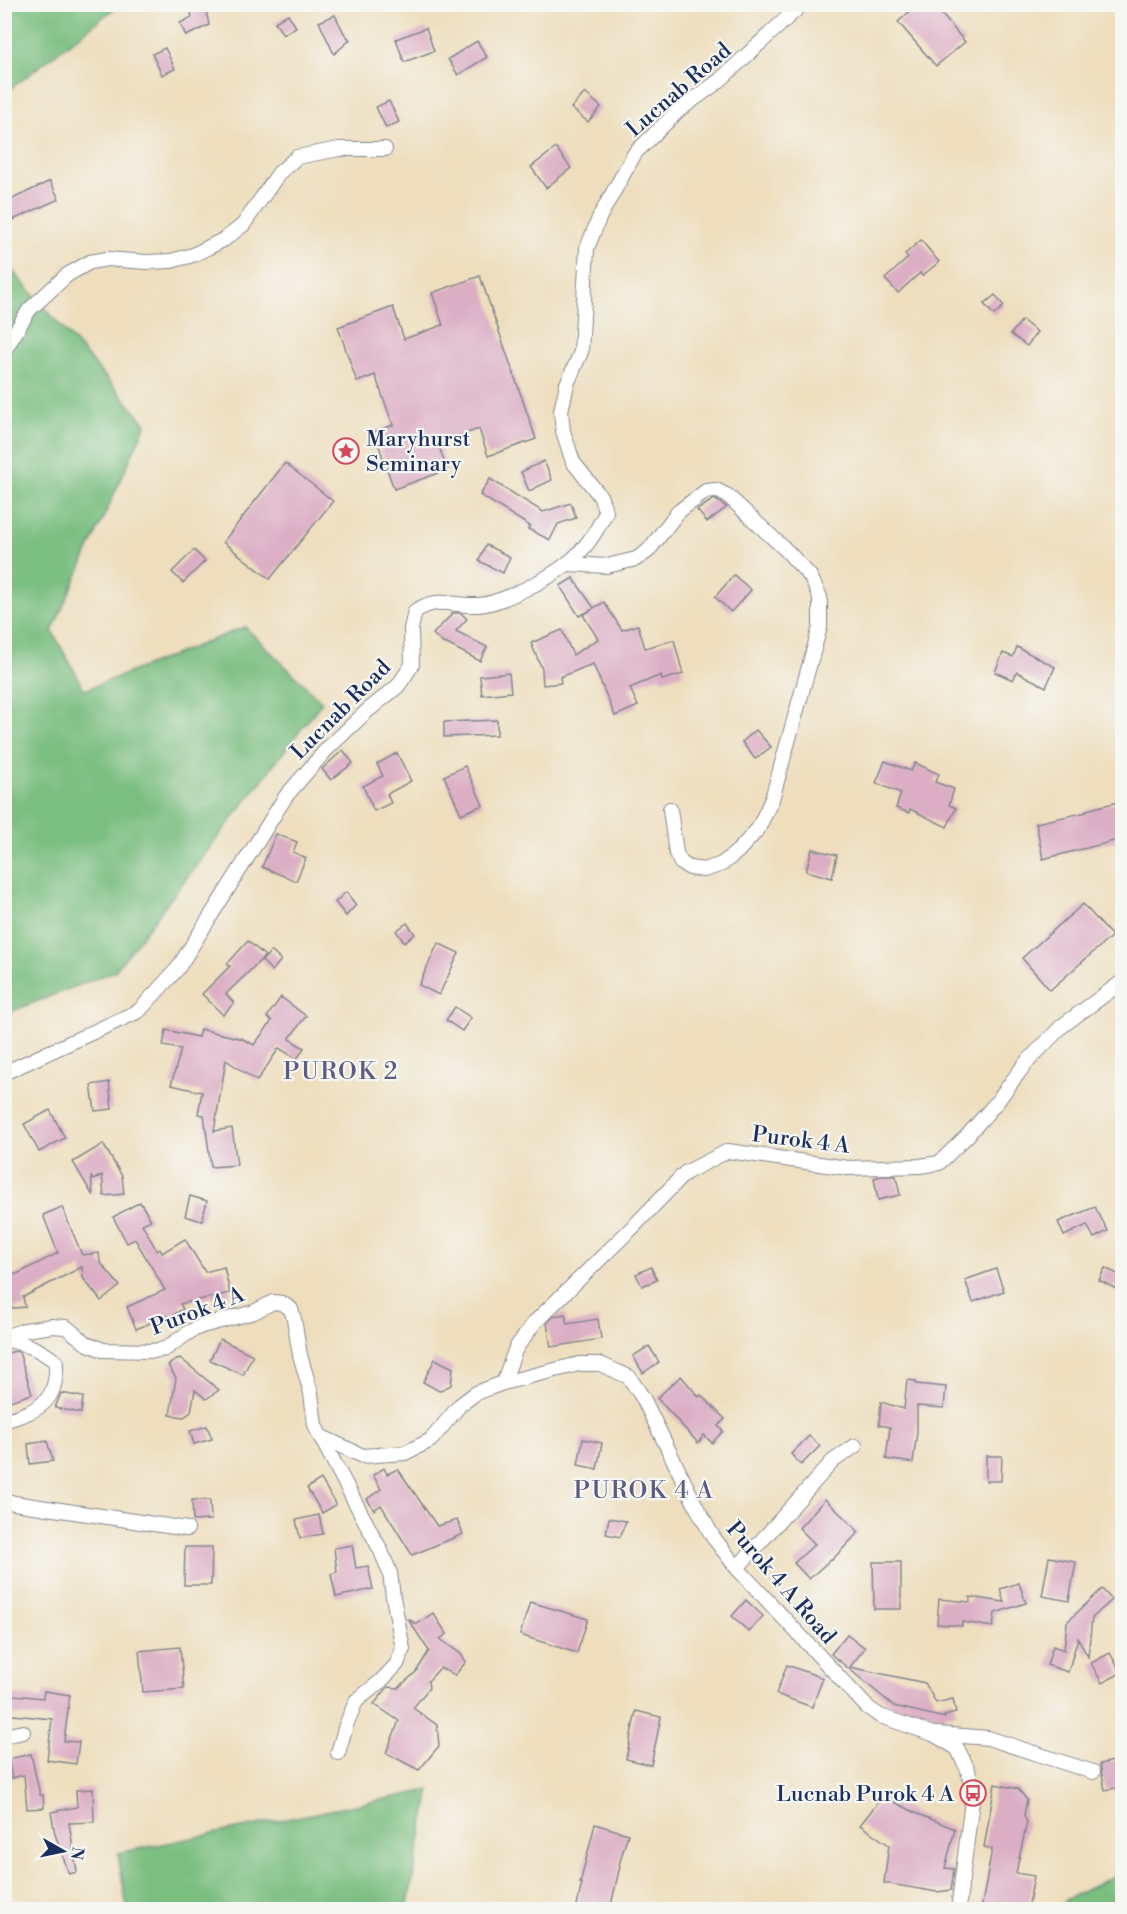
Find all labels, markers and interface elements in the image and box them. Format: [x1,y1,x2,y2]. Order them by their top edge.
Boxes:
street label: Lucnab Road [621,37,737,143]
place label: Maryhurst Seminary [366,426,471,478]
place icon: Maryhurst Seminary [331,436,361,466]
street label: Lucnab Road [285,654,397,766]
district label: PUROK 2 [283,1057,399,1087]
street label: Purok 4 A [750,1121,852,1160]
street label: Purok 4 A [147,1281,249,1342]
district label: PUROK 4 A [574,1476,714,1506]
street label: Purok 4 A Road [720,1516,842,1650]
bus stop icon: Lucnab Purok 4 A [958,1778,988,1808]
place label: Lucnab Purok 4 A [776,1781,955,1808]
north arrow [33,1821,93,1881]
text: N [66,1845,88,1861]

